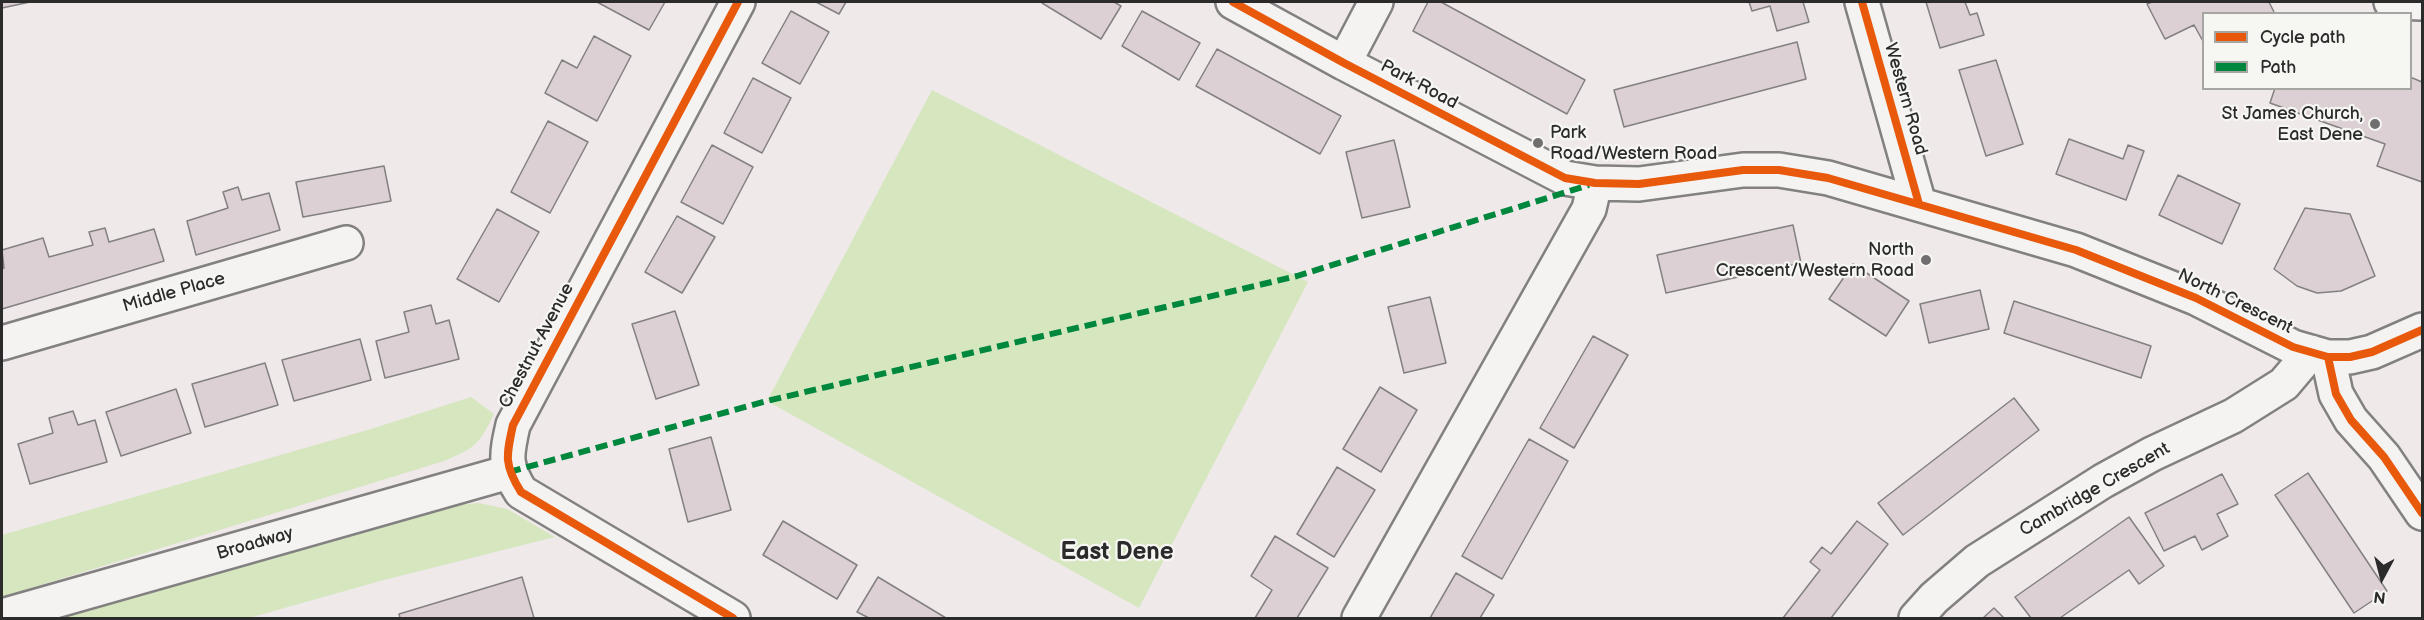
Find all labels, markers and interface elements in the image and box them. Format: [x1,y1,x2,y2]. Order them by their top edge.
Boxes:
legend [2202,12,2412,90]
text: Cycle path [2260,27,2346,48]
street label: Western Road [1879,40,1931,158]
street label: Park Road [1377,56,1461,114]
text: Path [2260,57,2296,78]
place label: St James Church, East Dene [2222,103,2363,146]
marker: St James Church, East Dene [2368,117,2382,131]
place label: Park Road/Western Road [1550,122,1717,164]
marker: Park Road/Western Road [1531,136,1545,150]
place label: North Crescent/Western Road [1716,239,1914,282]
marker: North Crescent/Western Road [1919,253,1933,267]
street label: North Crescent [2174,265,2296,339]
street label: Middle Place [120,268,228,318]
street label: Chestnut Avenue [495,280,579,412]
street label: Cambridge Crescent [2016,438,2174,542]
street label: Broadway [214,523,296,565]
district label: East Dene [1061,539,1173,567]
north arrow [2352,548,2412,608]
text: N [2373,586,2387,607]

